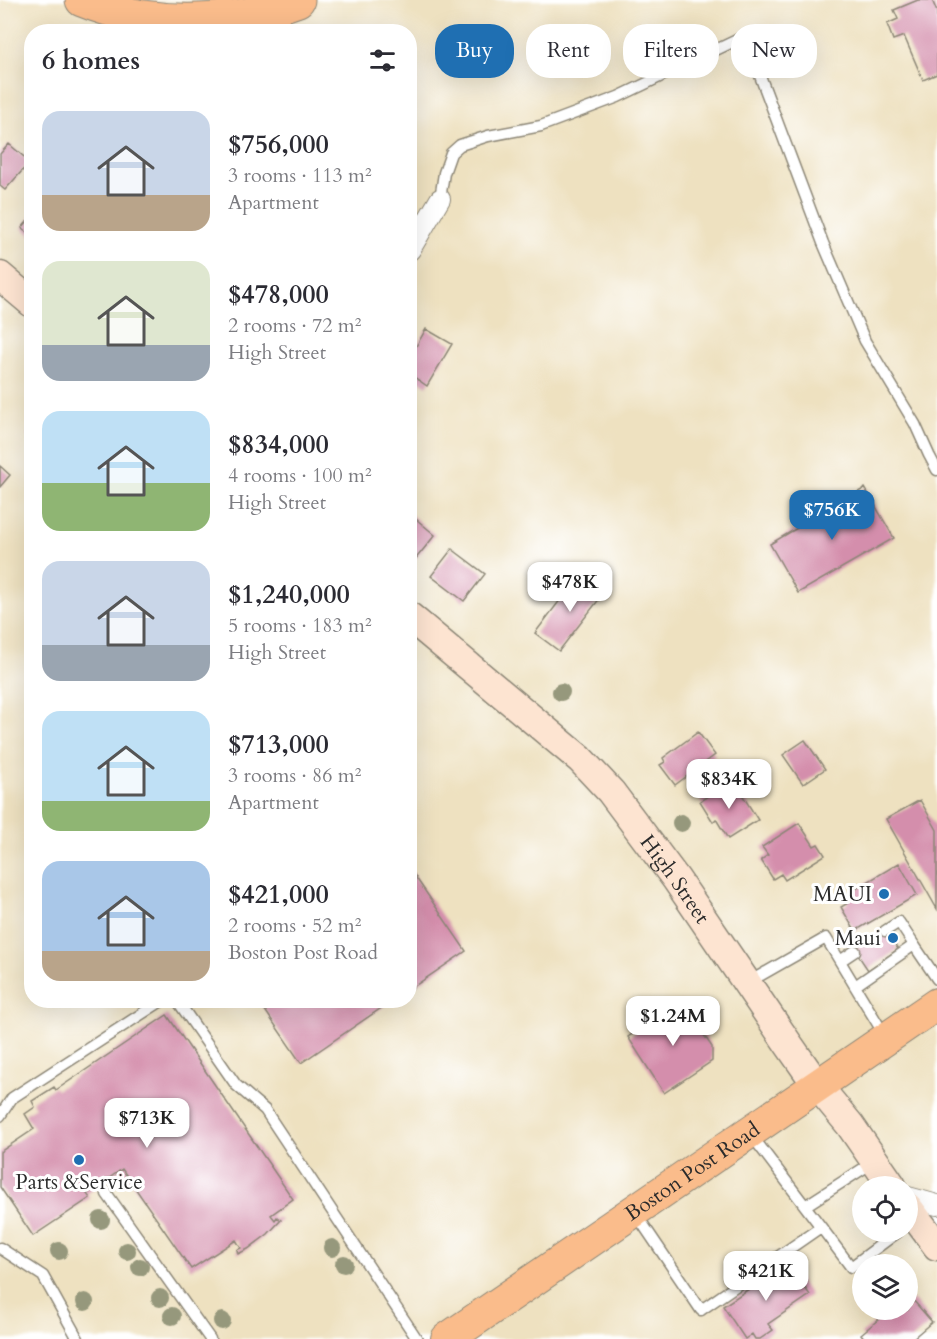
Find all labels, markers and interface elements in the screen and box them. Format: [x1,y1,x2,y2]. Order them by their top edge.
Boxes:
chip: Buy [435,24,514,78]
chip: Rent [526,24,611,78]
chip: Filters [623,24,719,78]
chip: New [731,24,817,78]
text: 6 homes [42,43,140,78]
icon: filters [366,44,399,77]
text: $756,000 [228,127,329,162]
icon: home [90,135,162,207]
text: 3 rooms · 113 m² [228,162,372,189]
text: Apartment [228,189,319,216]
text: $478,000 [228,277,329,312]
icon: home [90,285,162,357]
text: 2 rooms · 72 m² [228,312,361,339]
text: High Street [228,339,326,366]
text: $834,000 [228,427,329,462]
icon: home [90,435,162,507]
text: 4 rooms · 100 m² [228,462,372,489]
text: High Street [228,489,326,516]
pin: $756K [790,490,874,541]
text: $756K [803,496,861,523]
pin: $478K [528,562,612,613]
text: $478K [541,568,599,595]
text: $1,240,000 [228,577,350,612]
icon: home [90,585,162,657]
text: 5 rooms · 183 m² [228,612,372,639]
text: High Street [228,639,326,666]
text: $713,000 [228,727,329,762]
icon: home [90,735,162,807]
pin: $834K [687,759,771,810]
text: 3 rooms · 86 m² [228,762,361,789]
text: $834K [700,765,758,792]
text: Apartment [228,789,319,816]
street label: High Street [633,829,717,930]
text: $421,000 [228,877,329,912]
place label: MAUI [813,880,872,909]
icon: home [90,885,162,957]
marker: MAUI [877,887,891,901]
text: 2 rooms · 52 m² [228,912,361,939]
place label: Maui [835,924,881,953]
marker: Maui [886,931,900,945]
text: Boston Post Road [228,939,378,966]
pin: $1.24M [624,996,722,1047]
text: $1.24M [640,1002,706,1029]
pin: $713K [105,1098,189,1149]
text: $713K [118,1104,176,1131]
street label: Boston Post Road [619,1115,766,1228]
marker: Parts &Service [72,1153,86,1167]
place label: Parts &Service [15,1168,143,1197]
map controls [852,1176,918,1320]
button: locate [852,1176,918,1242]
pin: $421K [724,1251,808,1302]
button: layers [852,1254,918,1320]
text: $421K [737,1257,795,1284]

